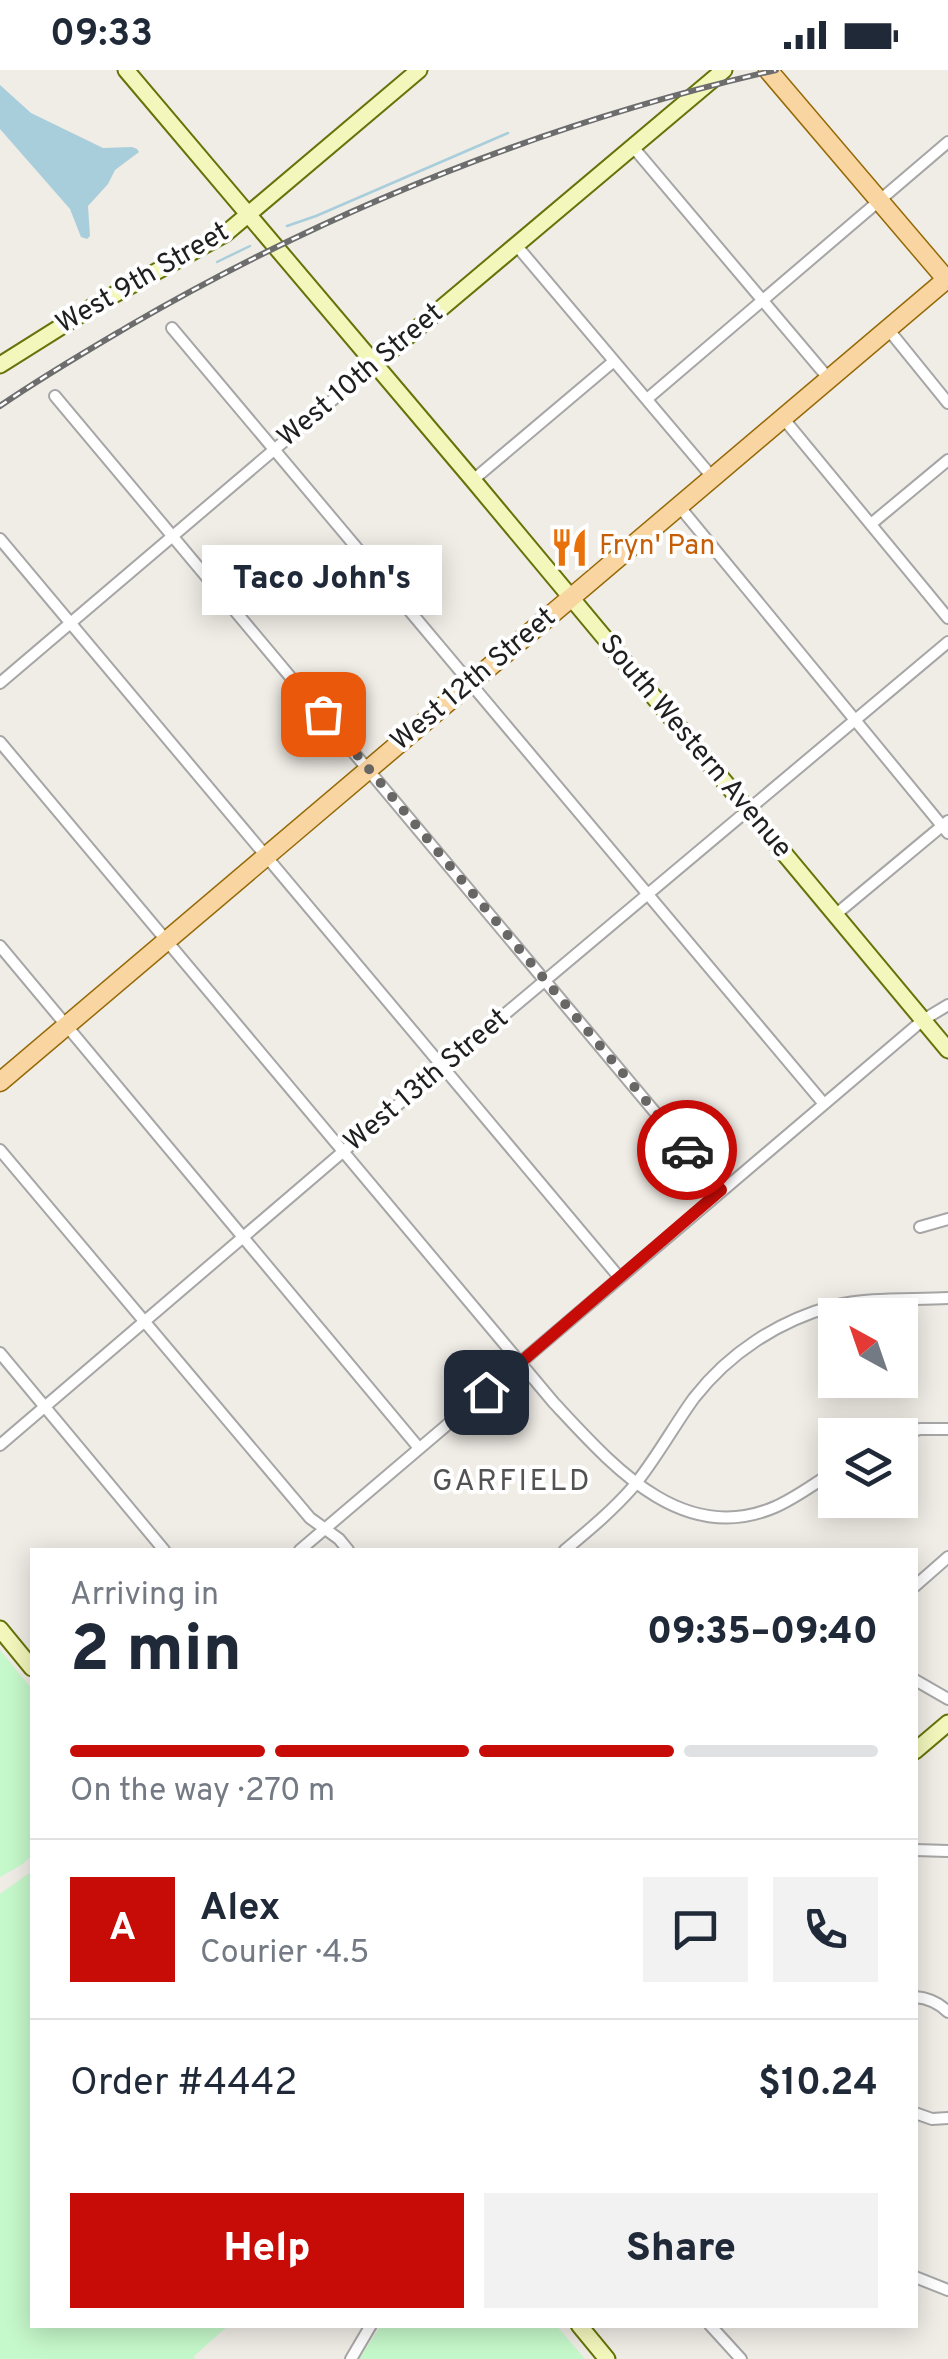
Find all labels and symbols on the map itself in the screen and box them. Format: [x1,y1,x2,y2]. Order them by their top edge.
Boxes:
street label: West 9th Street [50,215,236,343]
street label: West 10th Street [271,296,451,456]
restaurant icon: Fryn' Pan [548,526,590,568]
place label: Fryn' Pan [599,529,715,565]
callout: Taco John's [203,544,443,614]
street label: West 12th Street [384,600,564,760]
street label: South Western Avenue [591,628,799,866]
pin [281,672,366,757]
street label: West 13th Street [337,1002,517,1160]
courier [637,1100,737,1200]
north arrow [818,1298,918,1398]
pin [444,1350,529,1435]
district label: GARFIELD [432,1464,592,1501]

